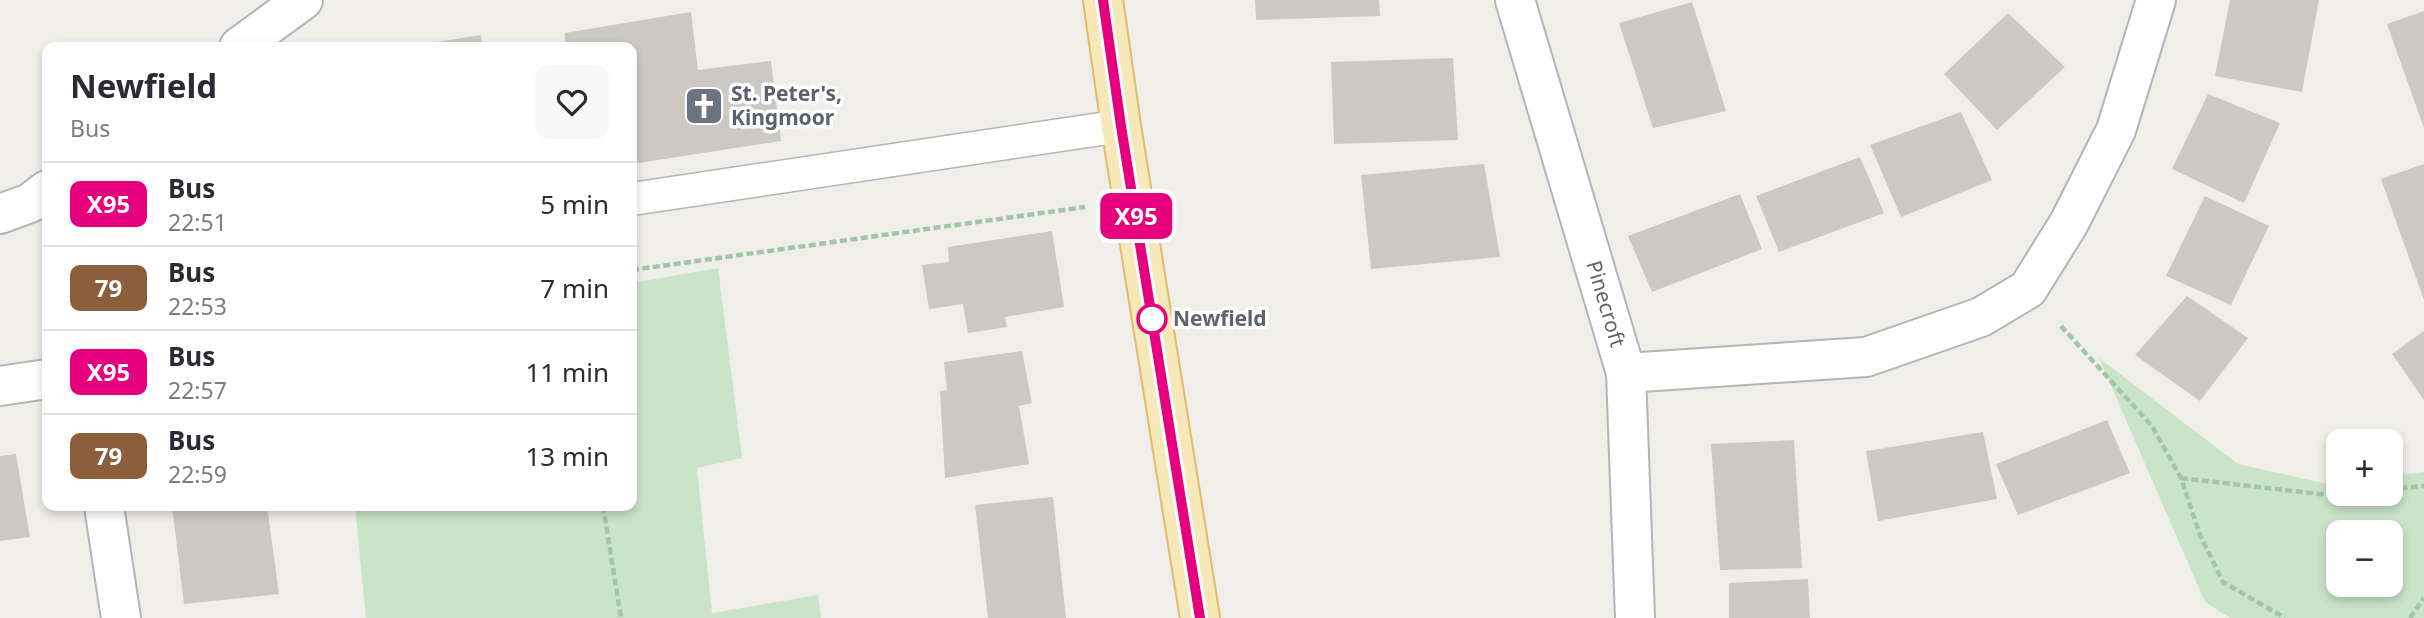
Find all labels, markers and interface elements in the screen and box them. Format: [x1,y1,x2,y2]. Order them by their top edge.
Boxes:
text: Newfield [70,63,217,108]
button: heart [535,65,609,139]
place label: St. Peter's, Kingmoor [731,79,842,131]
church icon: St. Peter's, Kingmoor [683,85,725,127]
text: Bus [70,112,110,144]
text: Bus [168,170,215,206]
text: 5 min [540,186,609,222]
text: X95 [87,187,130,220]
line badge: X95 [1096,193,1176,239]
text: X95 [1114,199,1158,232]
text: 22:51 [168,206,227,238]
text: Bus [168,254,215,290]
street label: Pinecroft [1580,257,1633,351]
text: 7 min [540,270,609,306]
text: 79 [95,271,122,304]
text: 22:53 [168,290,227,322]
marker: Newfield [1137,304,1167,334]
place label: Newfield [1173,304,1267,332]
text: Bus [168,338,215,374]
text: 11 min [525,354,609,390]
text: X95 [87,355,130,388]
text: 22:57 [168,374,227,406]
text: Bus [168,422,215,458]
map controls [2326,429,2403,597]
button: + [2326,429,2403,506]
text: 13 min [525,438,609,474]
text: 79 [95,439,122,472]
text: 22:59 [168,458,227,490]
button: − [2326,520,2403,597]

